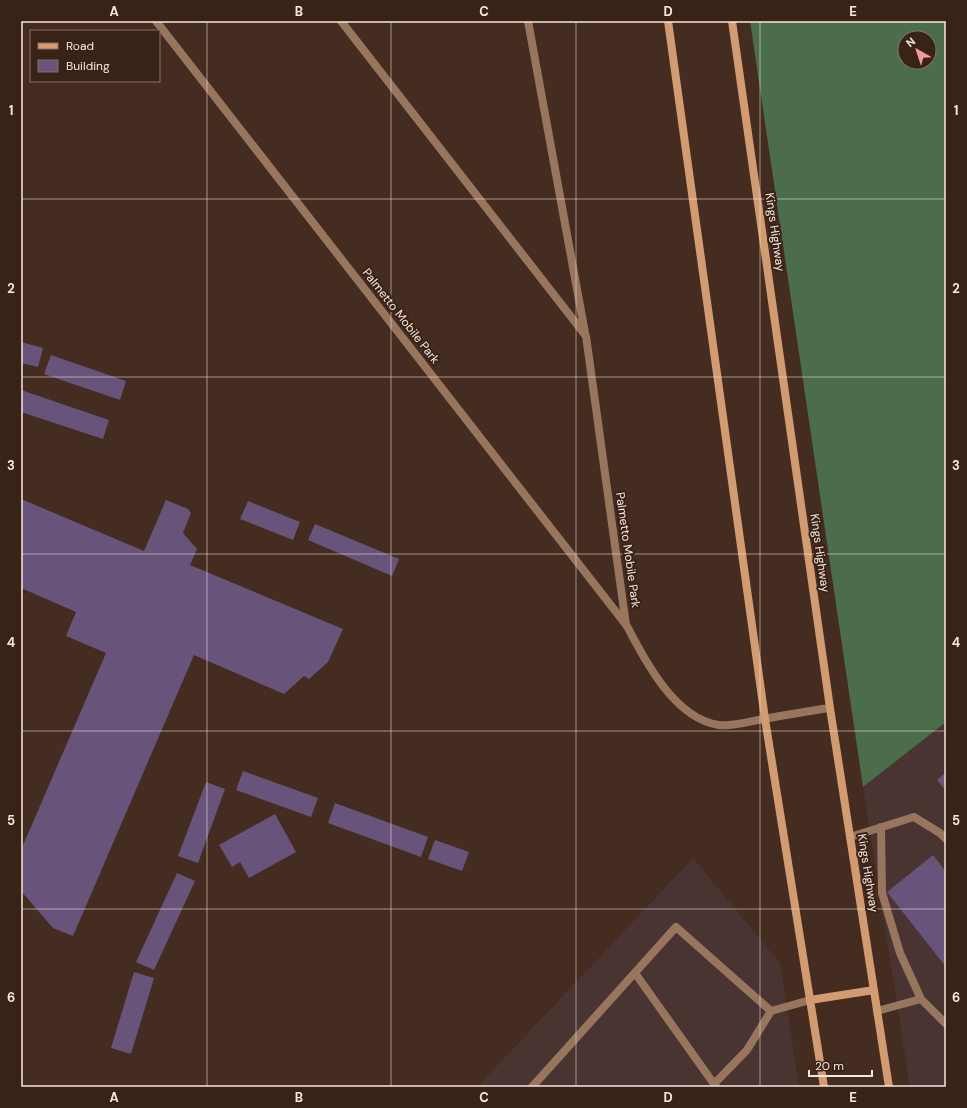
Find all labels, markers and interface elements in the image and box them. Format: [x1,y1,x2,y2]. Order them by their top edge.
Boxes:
text: A [109,3,119,20]
text: B [295,3,303,20]
text: C [479,3,489,20]
text: D [663,3,673,20]
text: E [849,3,857,20]
legend [30,30,160,82]
north arrow [897,30,937,70]
text: N [903,34,918,50]
text: Road [66,38,94,54]
text: Building [66,58,110,74]
text: 1 [9,102,13,119]
text: 1 [954,102,958,119]
street label: Kings Highway [762,192,788,273]
street label: Palmetto Mobile Park [359,265,443,367]
text: 2 [7,280,15,297]
text: 2 [952,280,960,297]
text: 3 [7,457,15,474]
text: 3 [952,457,960,474]
street label: Palmetto Mobile Park [612,491,644,609]
street label: Kings Highway [807,513,833,594]
text: 4 [7,634,15,651]
text: 4 [952,634,960,651]
text: 5 [7,812,15,829]
text: 5 [952,812,960,829]
street label: Kings Highway [854,833,882,914]
text: 6 [7,989,15,1006]
text: 6 [952,989,960,1006]
scale bar [809,1052,872,1078]
text: 20 m [815,1058,844,1074]
text: A [109,1089,119,1106]
text: B [295,1089,303,1106]
text: C [479,1089,489,1106]
text: D [663,1089,673,1106]
text: E [849,1089,857,1106]

